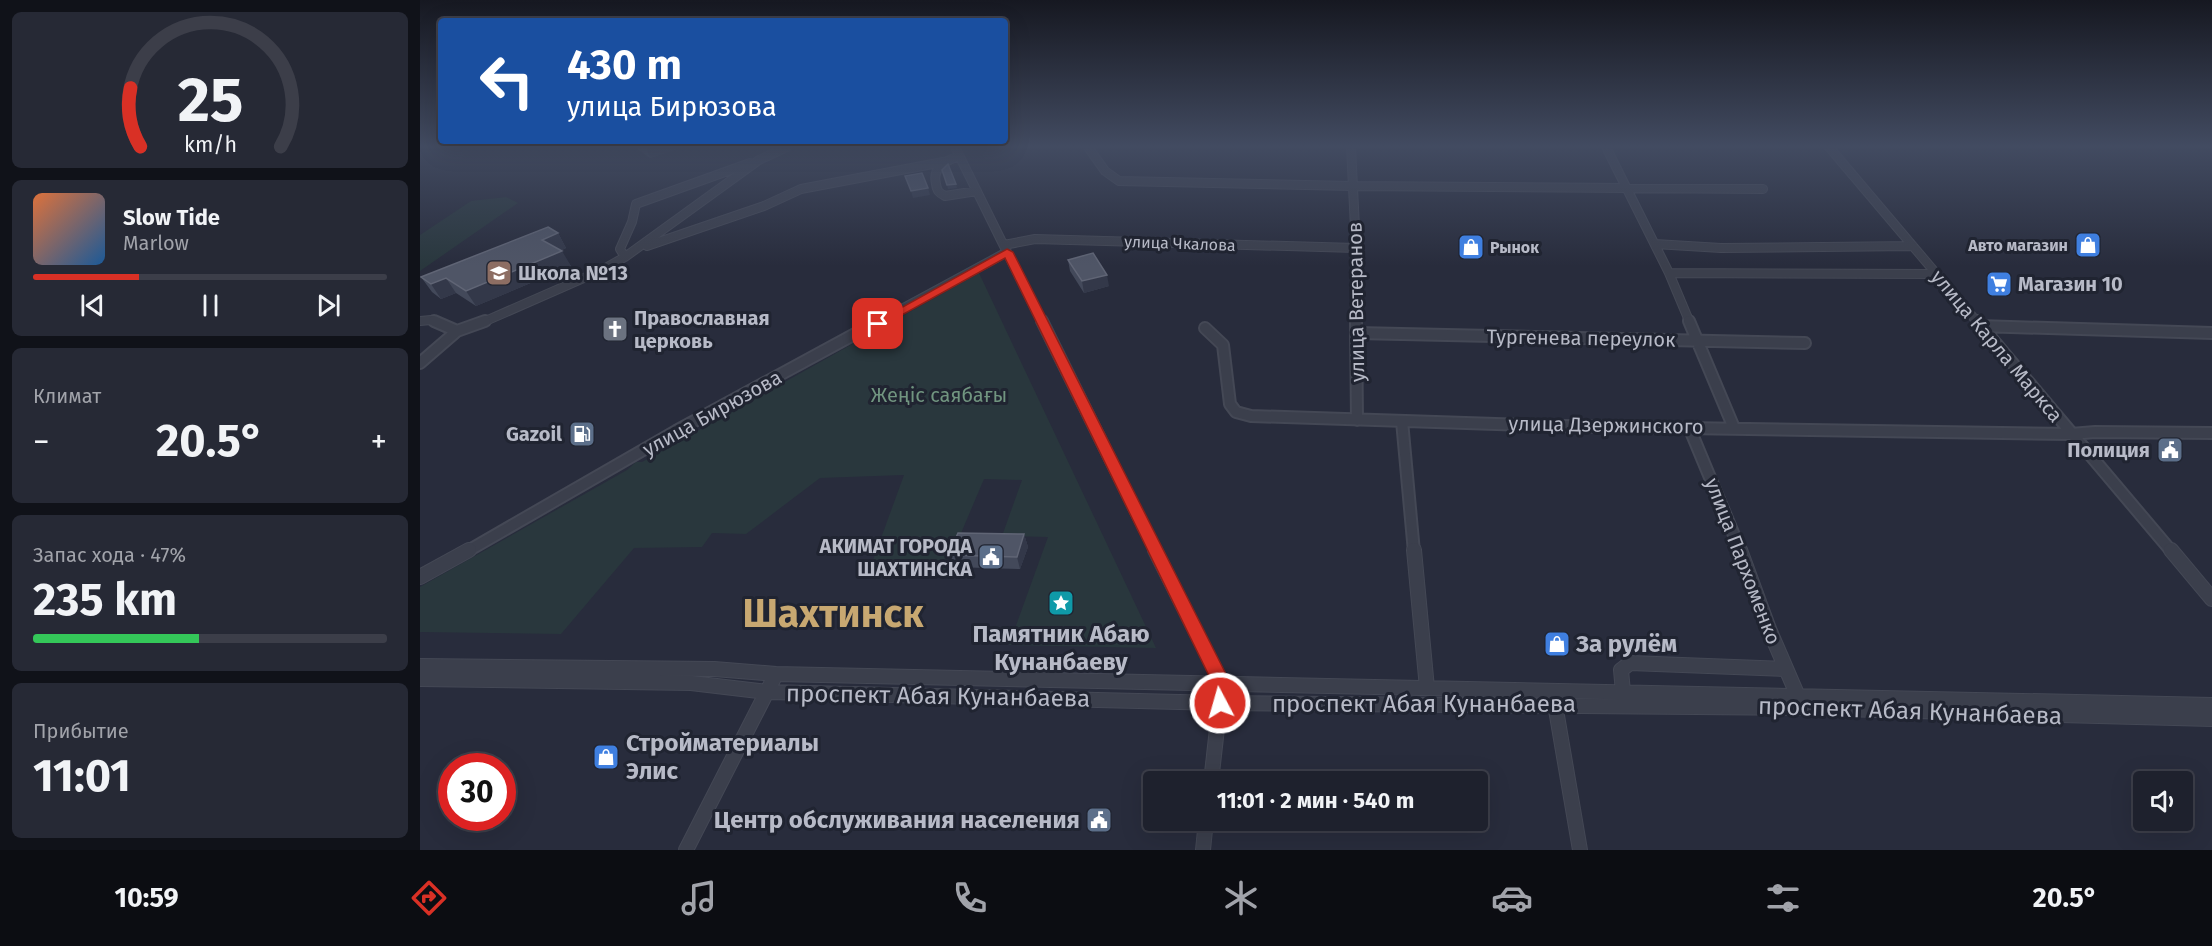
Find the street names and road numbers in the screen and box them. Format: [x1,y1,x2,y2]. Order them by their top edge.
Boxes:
street label: улица Ветеранов [1343,222,1369,382]
street label: улица Чкалова [1124,232,1236,255]
street label: улица Карла Маркса [1926,265,2068,427]
street label: Тургенева переулок [1486,324,1676,352]
street label: улица Бирюзова [638,365,786,461]
street label: улица Дзержинского [1508,411,1704,439]
street label: улица Пархоменко [1700,474,1786,648]
street label: проспект Абая Кунанбаева [786,679,1090,713]
street label: проспект Абая Кунанбаева [1272,690,1576,718]
street label: проспект Абая Кунанбаева [1757,692,2063,730]

